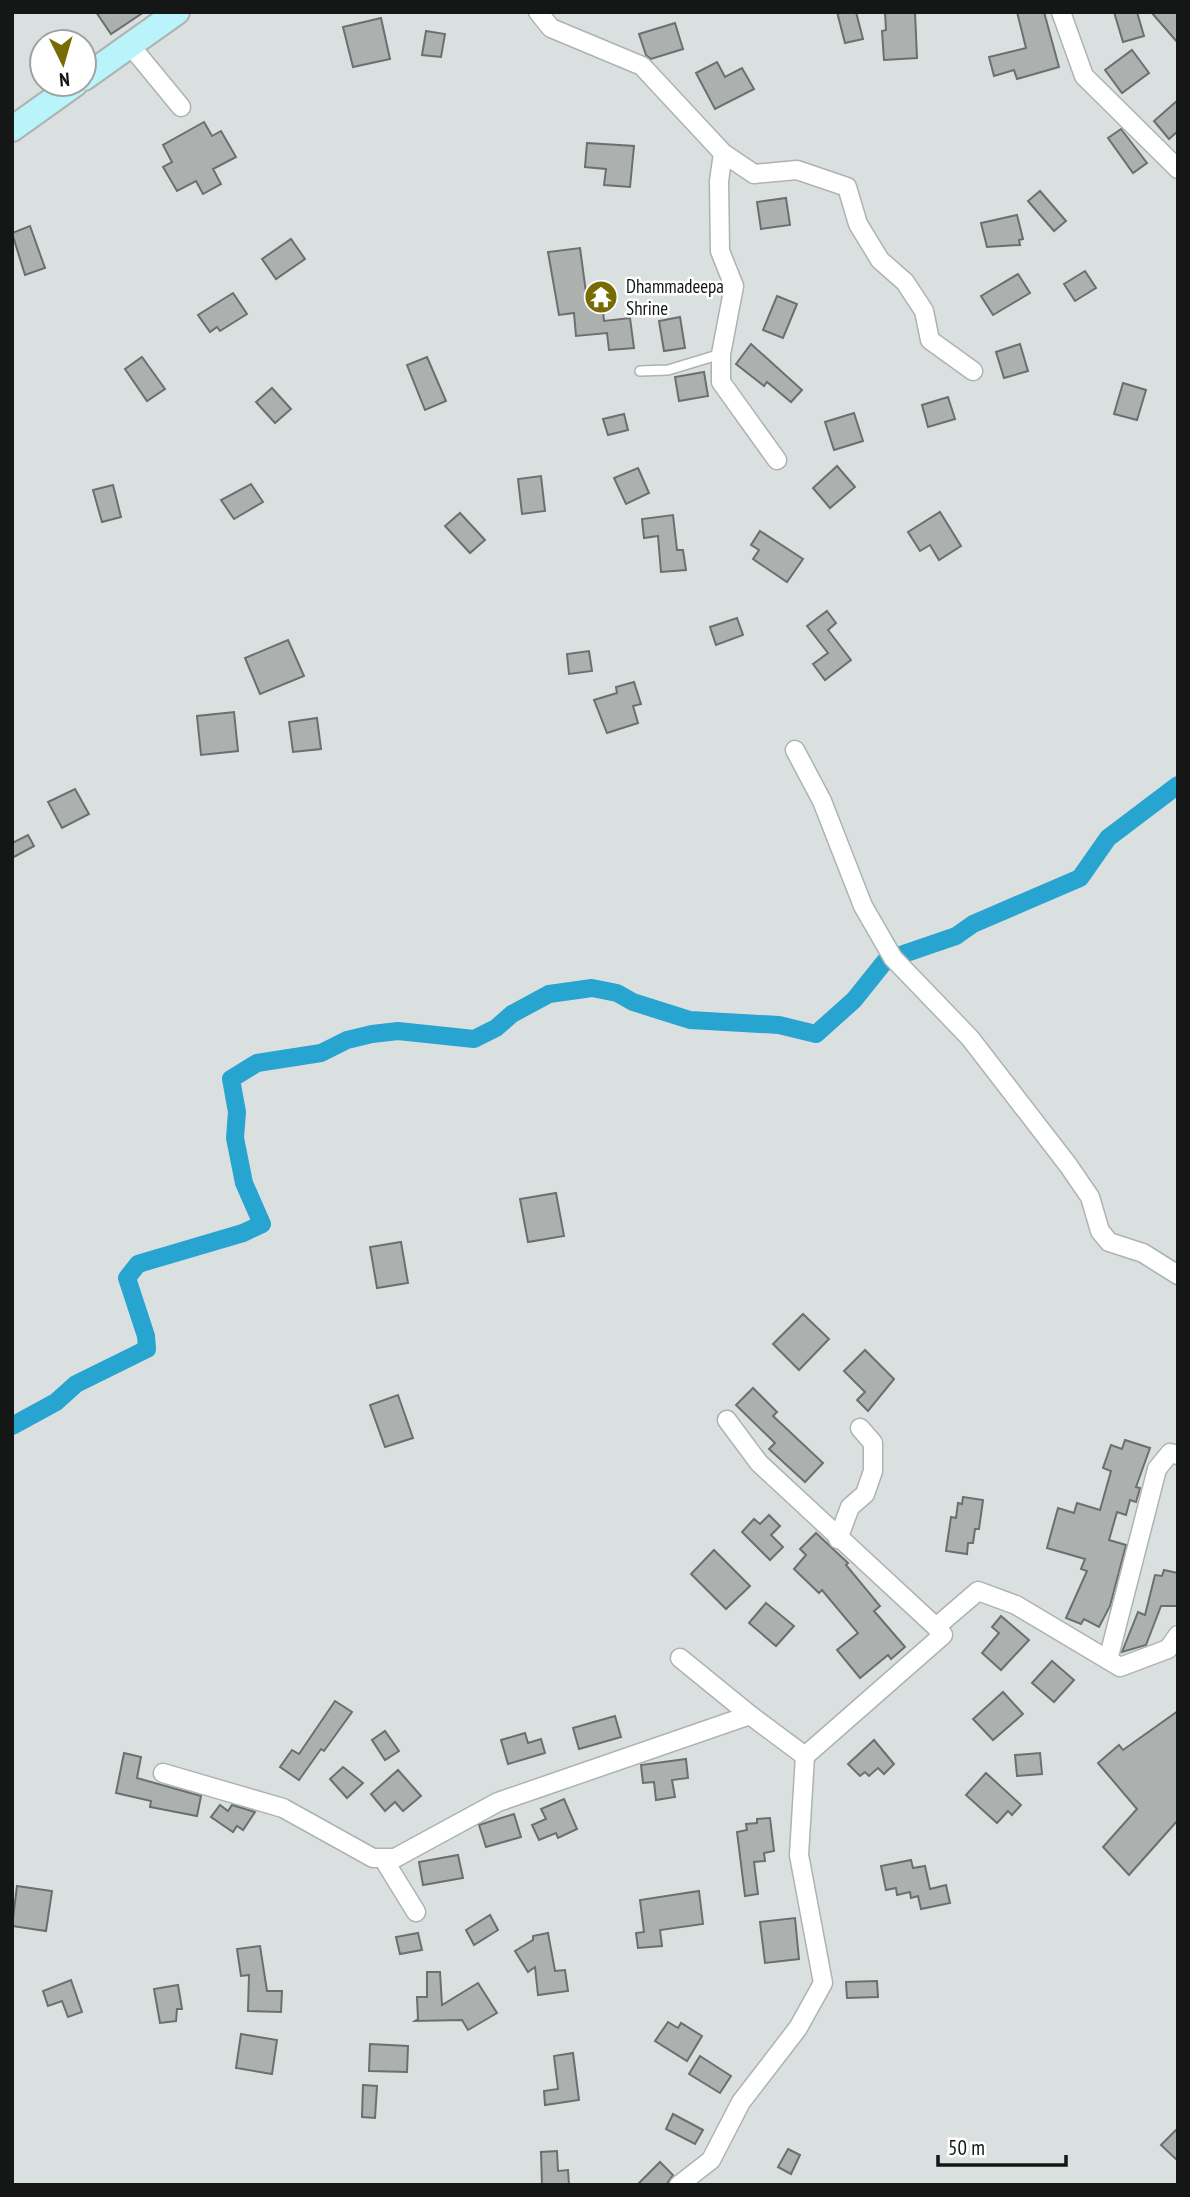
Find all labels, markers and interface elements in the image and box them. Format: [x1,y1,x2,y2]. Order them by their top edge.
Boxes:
north arrow [28,28,98,98]
text: N [58,68,71,92]
place label: Dhammadeepa Shrine [626,274,724,320]
temple icon: Dhammadeepa Shrine [582,278,620,316]
scale bar [938,2124,1066,2168]
text: 50 m [948,2134,985,2161]

